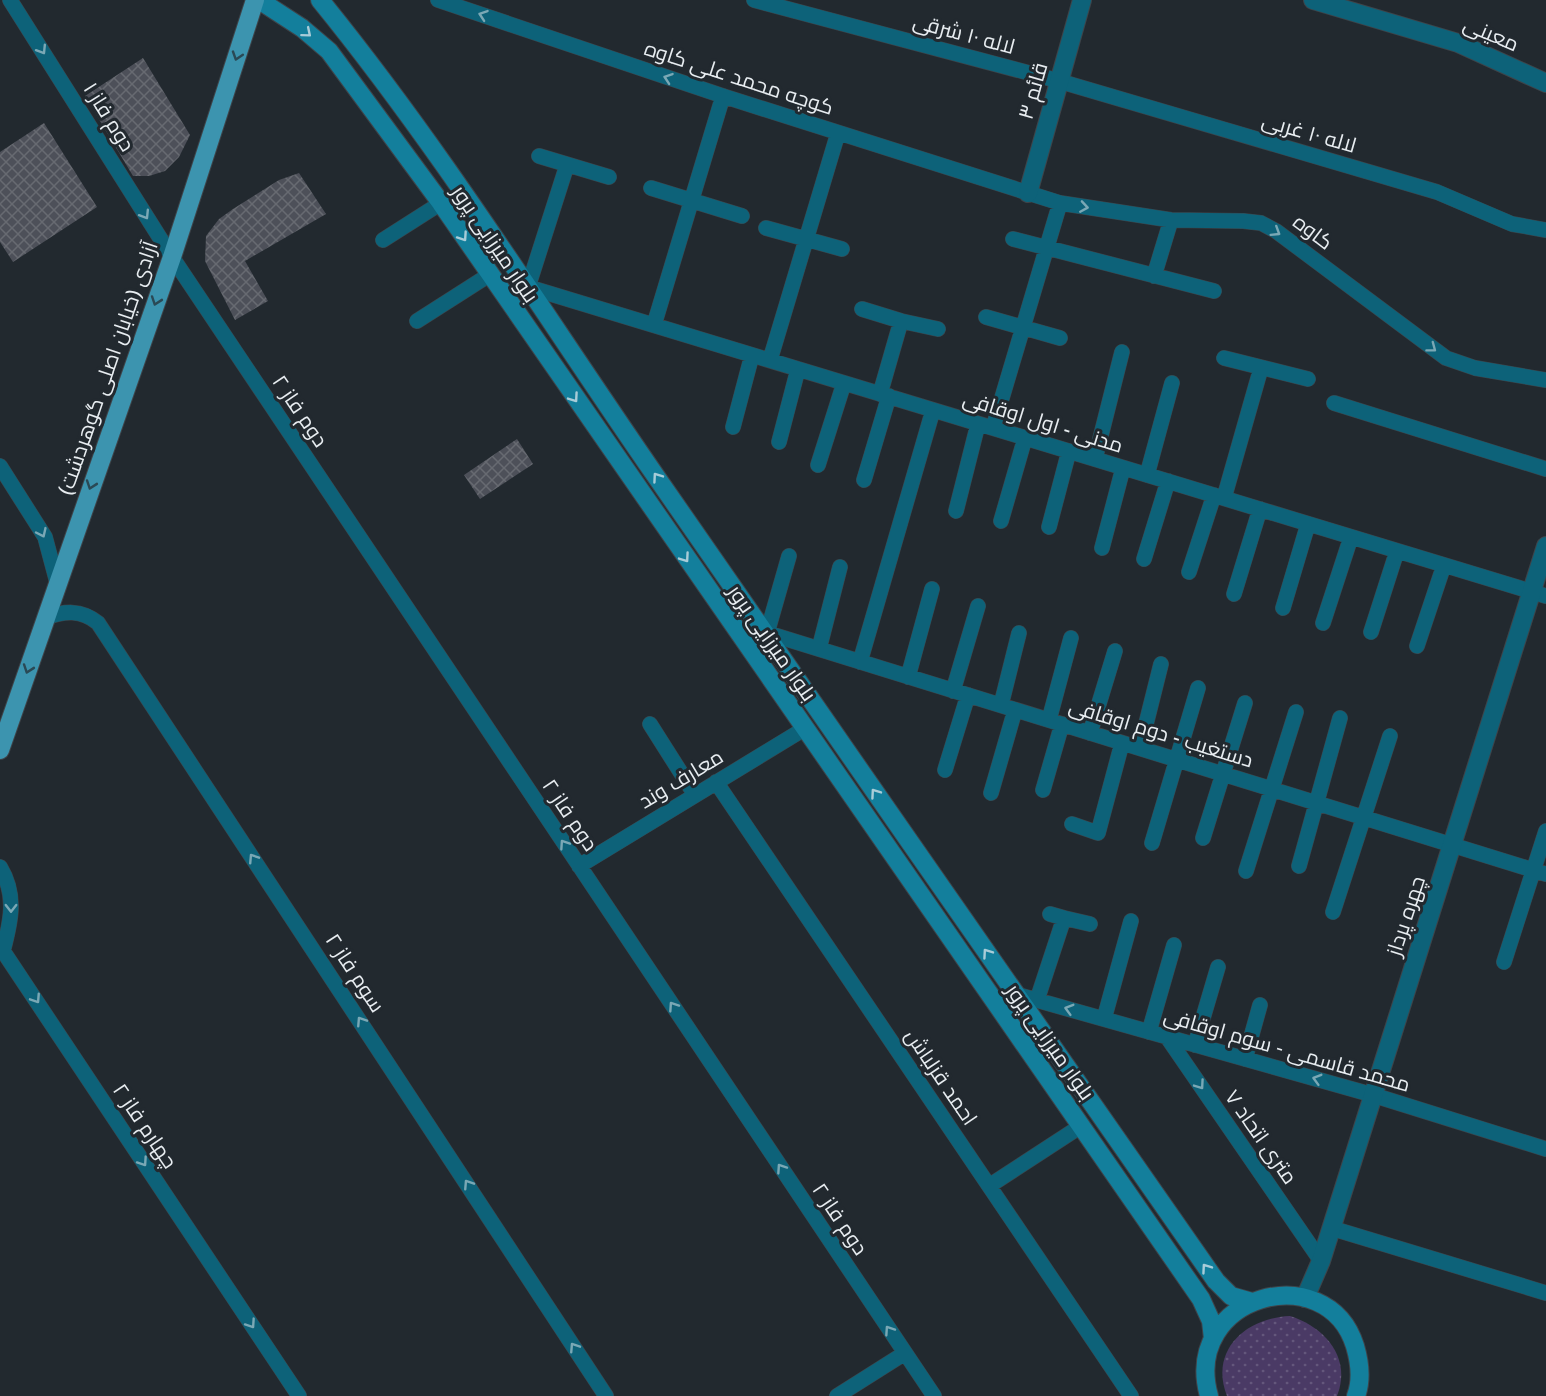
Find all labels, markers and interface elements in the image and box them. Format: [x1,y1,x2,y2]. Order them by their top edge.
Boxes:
street label: لاله ۱۰ شرقی [910,6,1018,60]
street label: معینی [1459,9,1523,57]
one-way arrow [478,10,489,23]
one-way arrow [300,26,311,37]
street label: کوچه محمد علی کاوه [641,33,838,122]
one-way arrow [34,43,45,54]
one-way arrow [232,50,244,61]
street label: قائم ۳ [1011,59,1054,123]
one-way arrow [663,72,674,85]
street label: دوم فاز ۱ [77,77,142,157]
street label: لاله ۱۰ غربی [1259,105,1360,159]
street label: بلوار میرزایی پرور [445,178,546,308]
one-way arrow [1079,200,1089,213]
street label: کاوه [1288,207,1339,255]
one-way arrow [138,209,150,219]
one-way arrow [1270,224,1280,236]
one-way arrow [456,231,468,241]
street label: آزادی (خیابان اصلی گوهردشت) [50,237,164,498]
one-way arrow [151,295,164,306]
one-way arrow [1426,341,1437,352]
street label: دوم فاز ۲ [266,369,335,452]
street label: مدنی - اول اوقافی [960,383,1127,459]
one-way arrow [567,391,578,402]
one-way arrow [653,473,664,484]
one-way arrow [86,479,99,490]
one-way arrow [35,527,47,538]
one-way arrow [678,551,689,562]
street label: بلوار میرزایی پرور [721,578,823,707]
one-way arrow [22,663,35,674]
street label: دستغیب - دوم اوقافی [1065,691,1257,774]
street label: معارف وند [633,742,728,814]
street label: دوم فاز ۲ [536,773,605,856]
one-way arrow [871,789,882,800]
one-way arrow [560,839,571,850]
one-way arrow [249,854,261,864]
street label: چهره پرداز [1379,872,1432,961]
one-way arrow [5,904,17,913]
street label: سوم فاز ۲ [319,927,392,1018]
one-way arrow [983,949,994,960]
street label: بلوار میرزایی پرور [999,977,1101,1106]
one-way arrow [28,993,39,1004]
street label: محمد قاسمی - سوم اوقافی [1161,1000,1414,1099]
one-way arrow [668,1002,680,1012]
one-way arrow [1064,1004,1075,1016]
one-way arrow [357,1016,368,1027]
street label: احمد قزلباش [899,1023,984,1130]
one-way arrow [1312,1074,1322,1087]
street label: چهارم فاز ۲ [106,1077,185,1174]
one-way arrow [1193,1078,1204,1089]
street label: ۷ متری اتحاد [1219,1084,1305,1189]
one-way arrow [136,1156,148,1166]
one-way arrow [777,1164,788,1175]
street label: دوم فاز ۲ [806,1177,875,1260]
one-way arrow [463,1180,475,1190]
one-way arrow [1202,1264,1213,1275]
one-way arrow [244,1318,255,1329]
one-way arrow [885,1326,897,1336]
one-way arrow [570,1343,582,1353]

